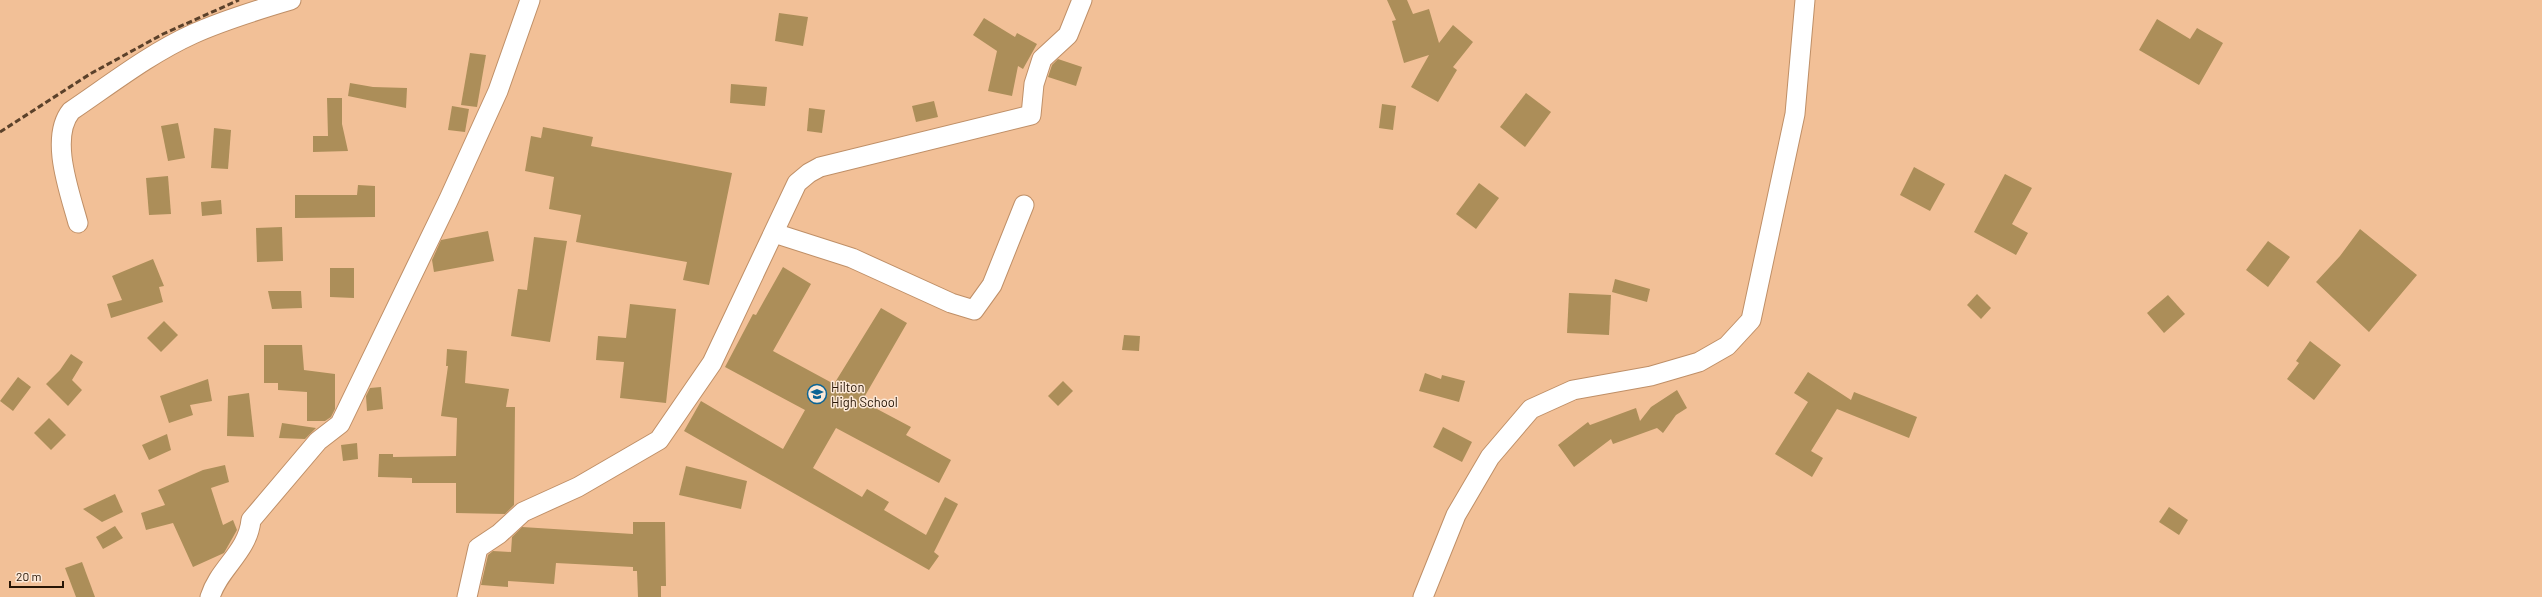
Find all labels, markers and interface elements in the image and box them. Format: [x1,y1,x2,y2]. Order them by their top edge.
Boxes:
place label: Hilton High School [831,379,898,410]
school or university icon: Hilton High School [806,383,828,405]
scale bar [10,563,63,589]
text: 20 m [16,569,42,583]

